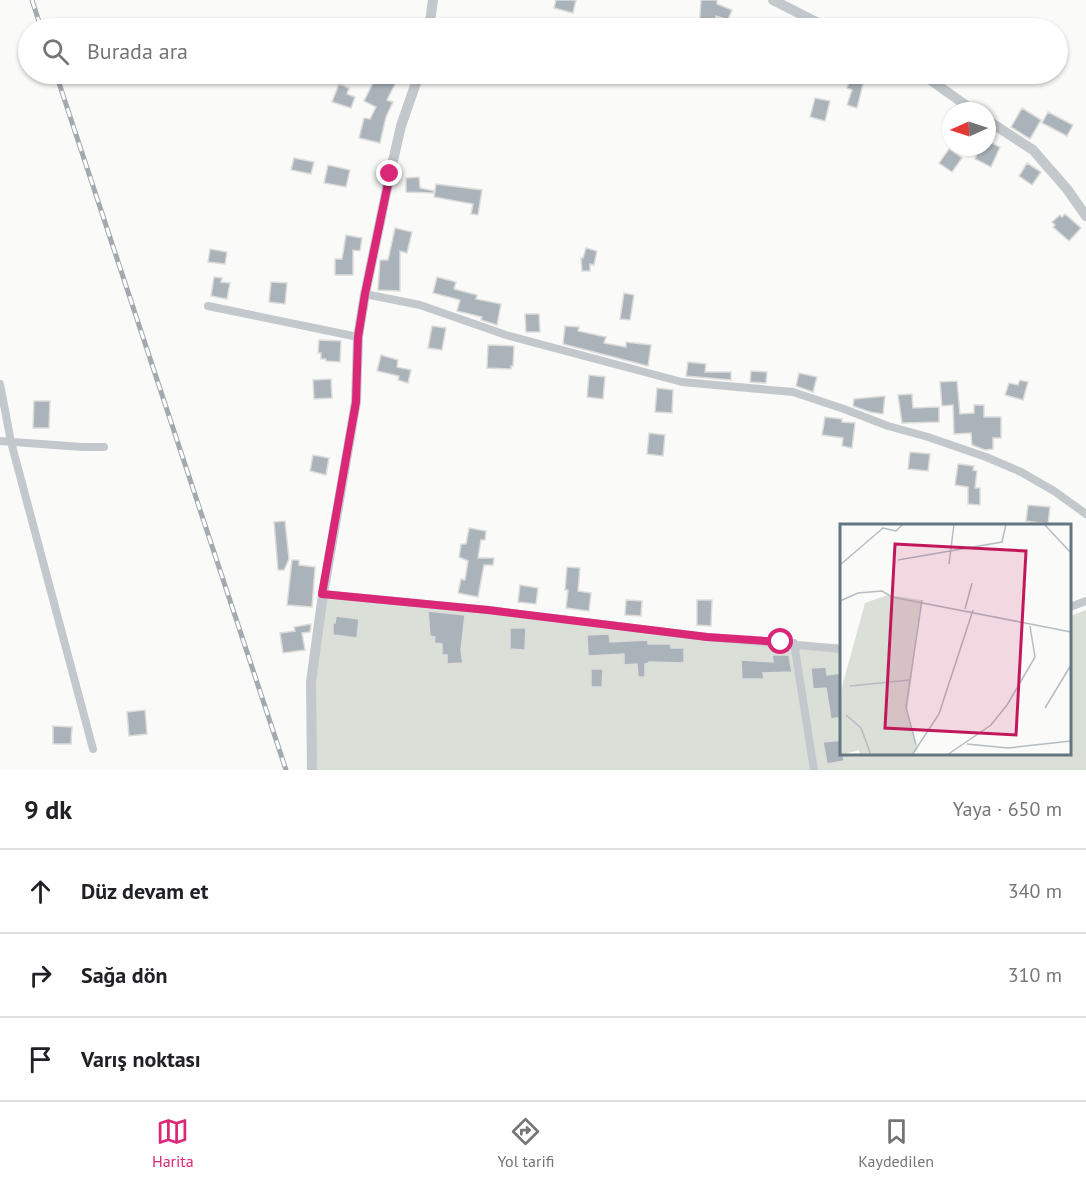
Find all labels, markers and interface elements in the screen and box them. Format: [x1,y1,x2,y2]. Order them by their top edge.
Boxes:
search box [18,18,1068,84]
icon: search [39,35,72,68]
text: Burada ara [87,37,188,65]
north arrow [942,102,996,156]
route end [376,160,402,186]
inset map [840,524,1071,755]
route start [767,628,793,654]
text: 9 dk [24,793,72,826]
text: Yaya · 650 m [953,796,1062,822]
icon: ahead [24,875,57,908]
text: Düz devam et [81,877,208,905]
text: 340 m [1008,878,1062,904]
icon: right [24,959,57,992]
text: Sağa dön [81,961,168,989]
text: 310 m [1008,962,1062,988]
icon: arrive [24,1043,57,1076]
text: Varış noktası [81,1045,201,1073]
tab: Harita [152,1115,194,1171]
tab: Yol tarifi [498,1115,554,1171]
tab: Kaydedilen [858,1115,934,1171]

